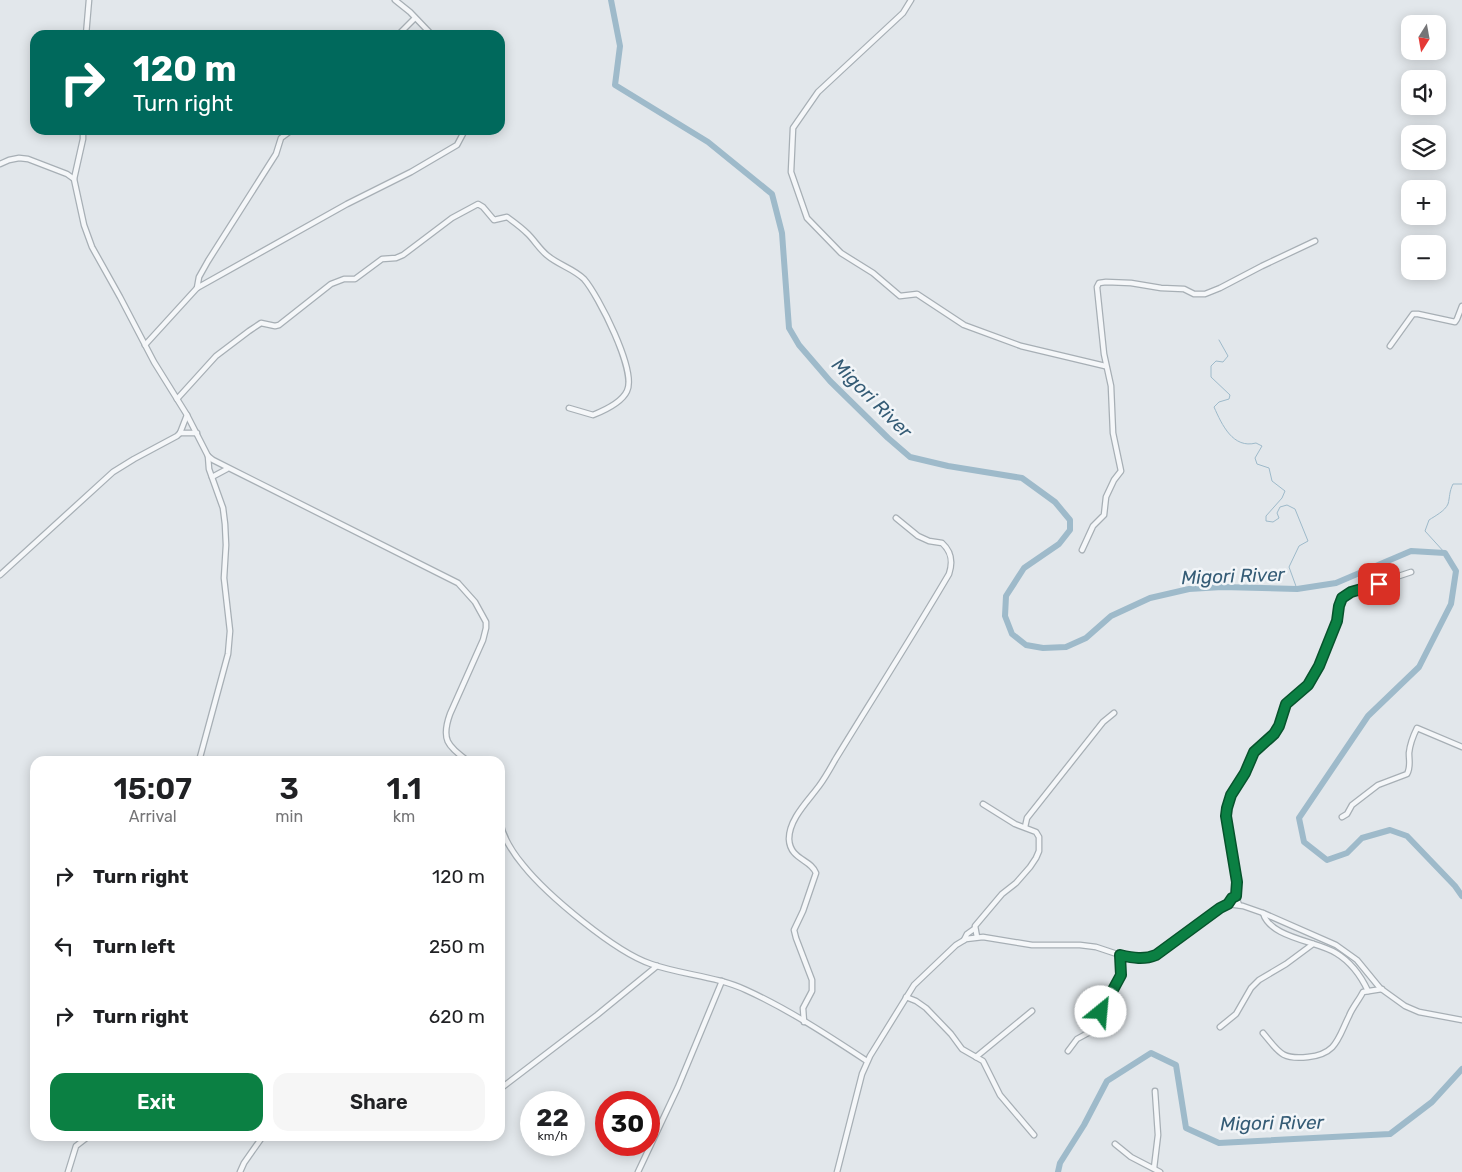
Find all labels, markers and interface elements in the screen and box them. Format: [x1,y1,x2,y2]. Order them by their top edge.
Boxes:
north arrow [1401,15,1446,60]
map controls [1401,15,1446,280]
text: 120 m [133,48,236,90]
icon: right [50,50,115,115]
button: sound [1401,70,1446,115]
text: Turn right [133,90,233,117]
button: layers [1401,125,1446,170]
button: + [1401,180,1446,225]
button: − [1401,235,1446,280]
water label: Migori River [827,353,917,443]
water label: Migori River [1181,563,1286,589]
pin [1358,563,1400,605]
icon: arrive [1365,570,1393,598]
text: 15:07 [113,771,192,807]
text: 3 [280,771,299,807]
text: 1.1 [387,771,422,807]
text: Arrival [129,807,177,826]
text: min [275,807,303,826]
text: km [393,807,415,826]
icon: right [50,862,78,890]
text: Turn right [93,865,188,888]
text: 120 m [432,865,485,888]
icon: left [50,932,78,960]
text: Turn left [93,935,175,958]
text: 250 m [429,935,485,958]
position arrow [1074,985,1126,1037]
icon: right [50,1002,78,1030]
text: Turn right [93,1005,188,1028]
text: 620 m [429,1005,485,1028]
button: Exit [50,1073,263,1131]
button: Share [273,1073,485,1131]
speed limit sign: 30 [595,1091,660,1156]
text: 22 [536,1103,569,1132]
water label: Migori River [1220,1111,1325,1135]
text: km/h [538,1129,567,1143]

